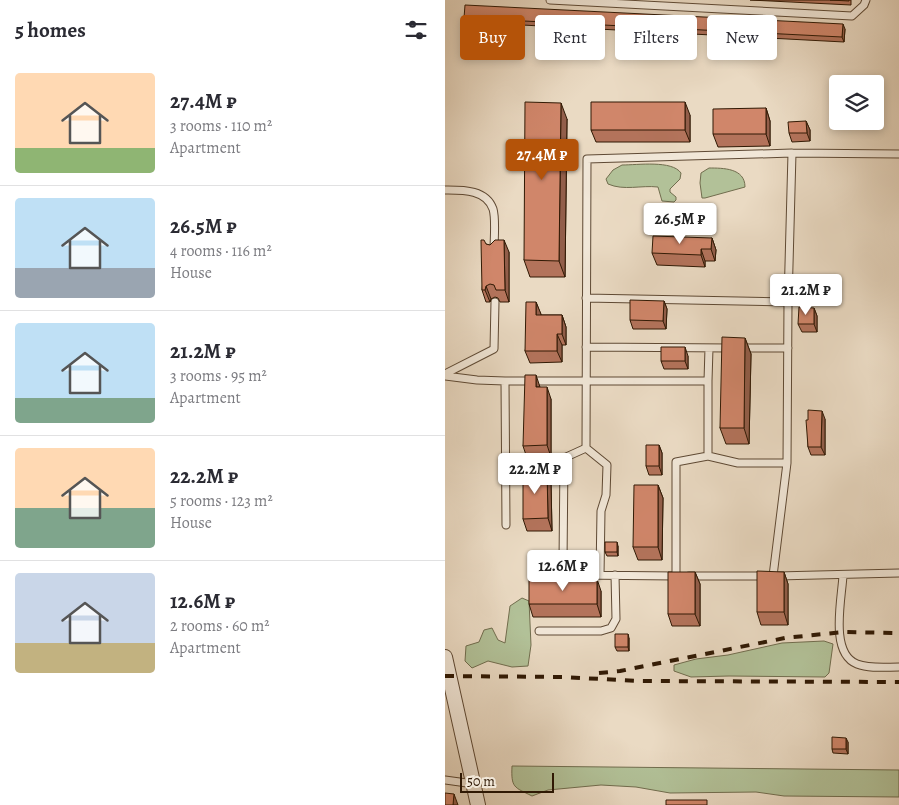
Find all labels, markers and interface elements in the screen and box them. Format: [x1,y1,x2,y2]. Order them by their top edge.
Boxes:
chip: Buy [460,15,525,60]
chip: Rent [535,15,605,60]
chip: Filters [615,15,697,60]
chip: New [707,15,777,60]
text: 5 homes [15,16,86,44]
icon: filters [402,16,430,44]
map controls [829,75,884,130]
button: layers [829,75,884,130]
text: 27.4M ₽ [170,87,237,115]
icon: home [55,93,115,153]
text: 3 rooms · 110 m² [170,115,272,137]
text: Apartment [170,137,241,159]
pin: 27.4M ₽ [496,138,588,181]
text: 27.4M ₽ [517,144,567,166]
pin: 26.5M ₽ [634,202,726,245]
text: 26.5M ₽ [655,208,705,230]
text: 26.5M ₽ [170,212,237,240]
icon: home [55,218,115,278]
text: 4 rooms · 116 m² [170,240,272,262]
text: House [170,262,212,284]
pin: 21.2M ₽ [760,274,852,316]
text: 21.2M ₽ [781,279,831,301]
text: 21.2M ₽ [170,337,236,365]
icon: home [55,343,115,403]
text: 3 rooms · 95 m² [170,365,267,387]
text: Apartment [170,387,241,409]
pin: 22.2M ₽ [489,452,581,495]
text: 22.2M ₽ [509,458,561,480]
text: 22.2M ₽ [170,462,238,490]
icon: home [55,468,115,528]
text: 5 rooms · 123 m² [170,490,273,512]
text: House [170,512,212,534]
pin: 12.6M ₽ [517,550,609,592]
text: 12.6M ₽ [538,555,588,577]
text: 12.6M ₽ [170,587,235,615]
icon: home [55,593,115,653]
text: 2 rooms · 60 m² [170,615,270,637]
text: Apartment [170,637,241,659]
scale bar [460,770,554,793]
text: 50 m [467,772,495,791]

